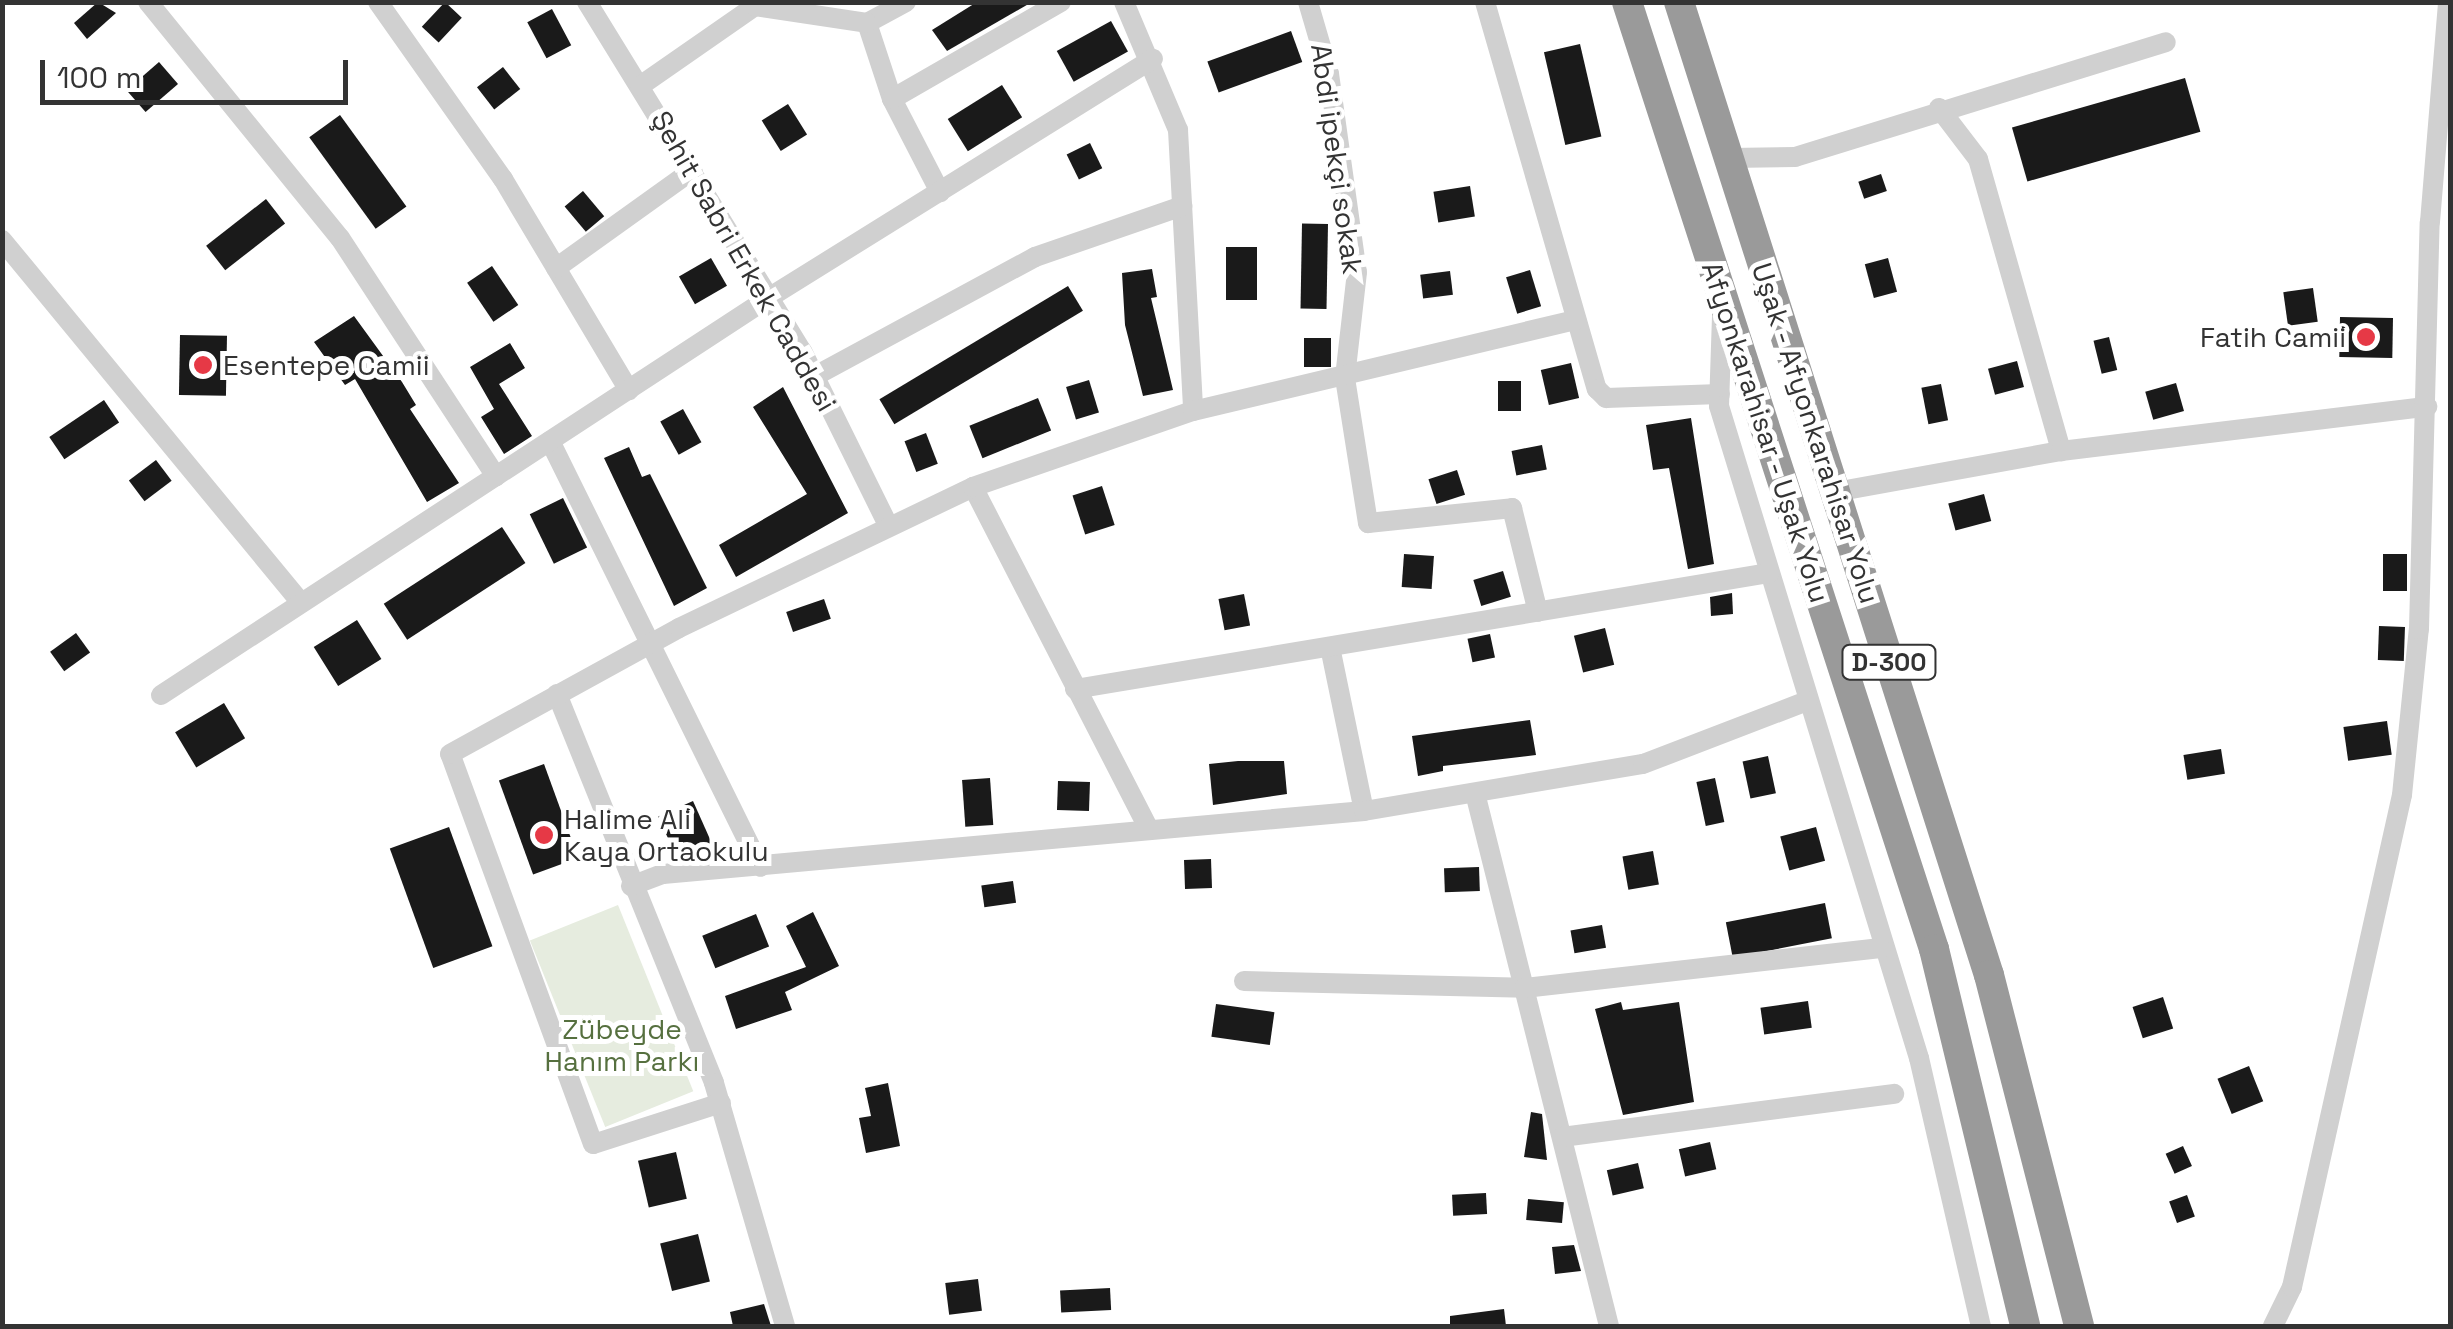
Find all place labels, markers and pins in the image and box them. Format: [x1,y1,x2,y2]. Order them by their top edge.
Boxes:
place label: Fatih Camii [2200,320,2346,354]
marker: Fatih Camii [2355,326,2377,348]
place label: Esentepe Camii [223,348,429,382]
marker: Esentepe Camii [192,354,214,376]
place label: Halime Ali Kaya Ortaokulu [564,802,769,868]
marker: Halime Ali Kaya Ortaokulu [533,824,555,846]

